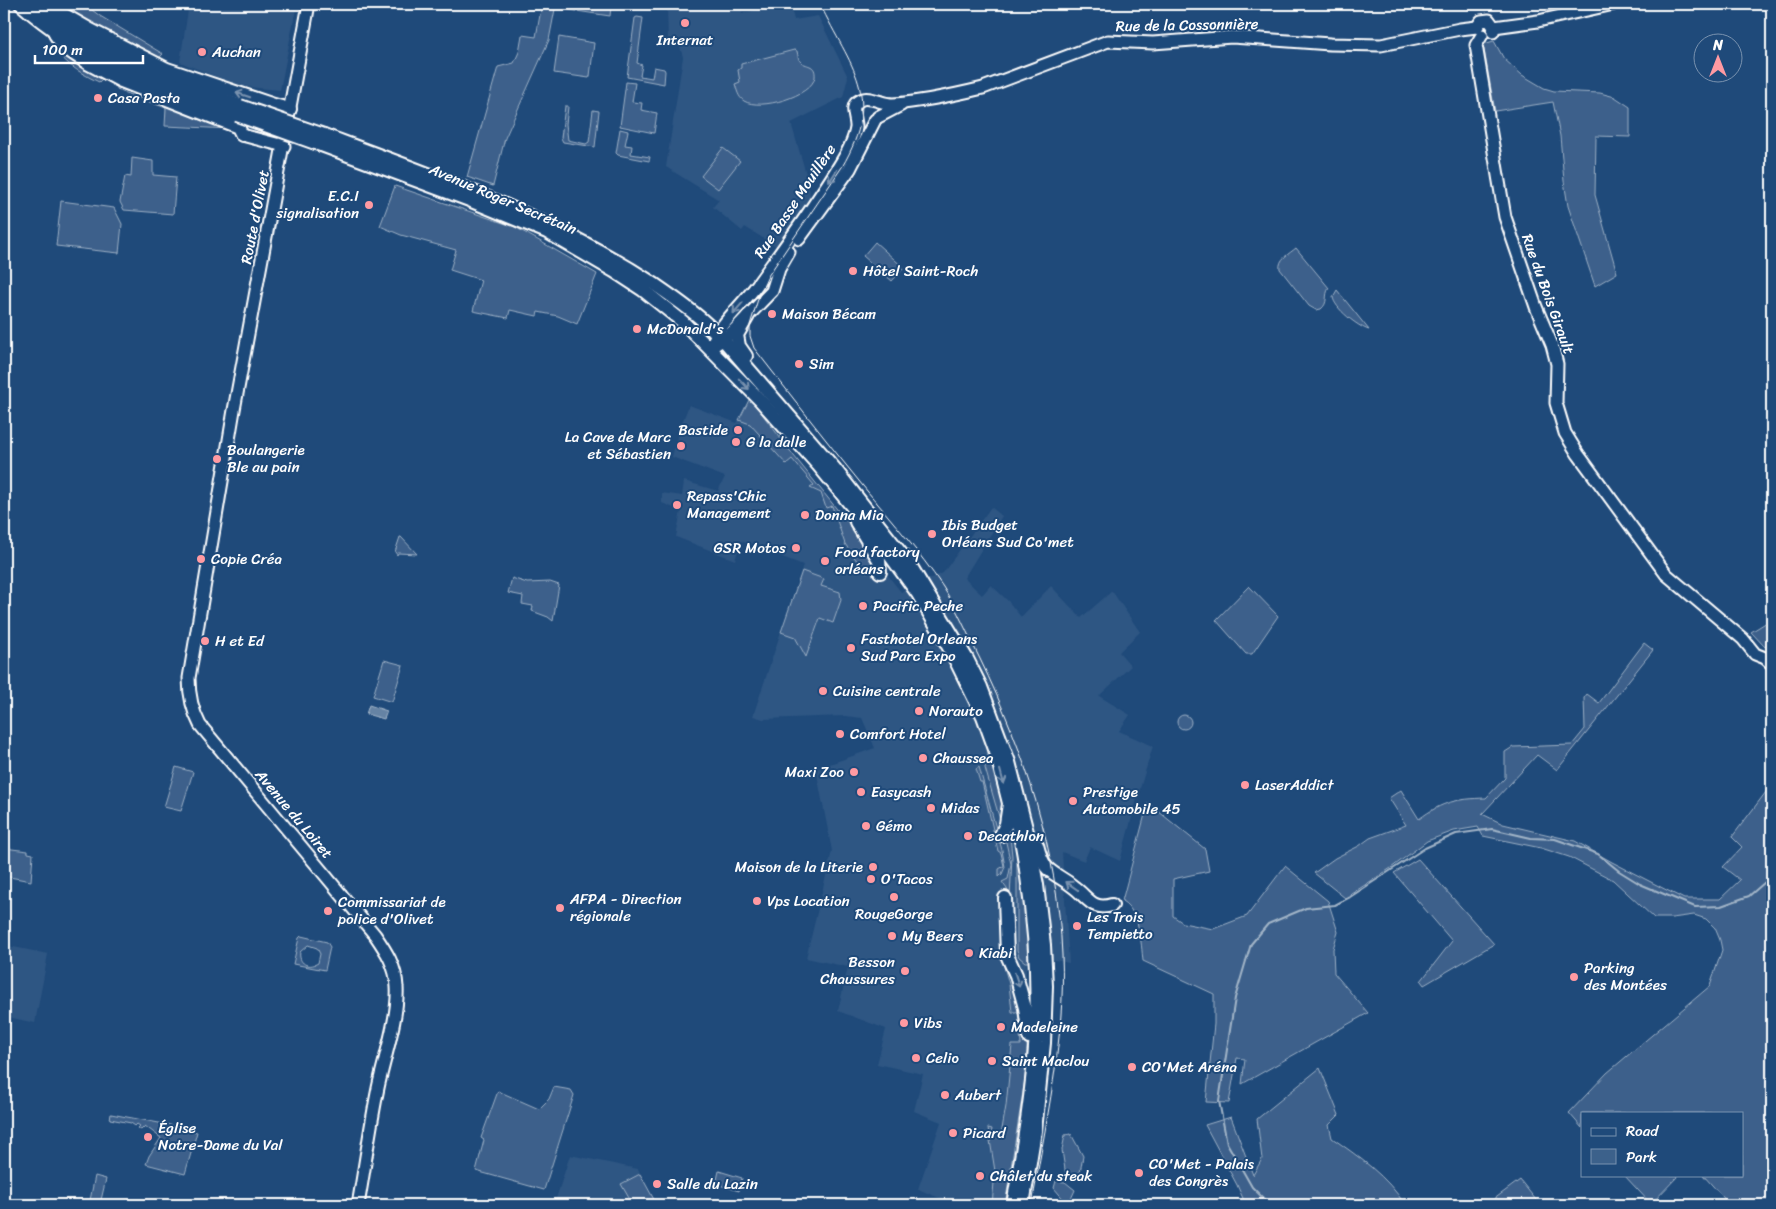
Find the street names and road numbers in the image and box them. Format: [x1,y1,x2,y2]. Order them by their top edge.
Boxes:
street label: Rue de la Cossonnière [1115,11,1259,39]
street label: Rue Basse Mouillère [747,138,843,264]
street label: Avenue Roger Secrétain [424,156,581,242]
street label: Route d'Olivet [233,167,277,266]
street label: Rue du Bois Girault [1514,230,1582,358]
street label: Avenue du Loiret [248,762,340,865]

